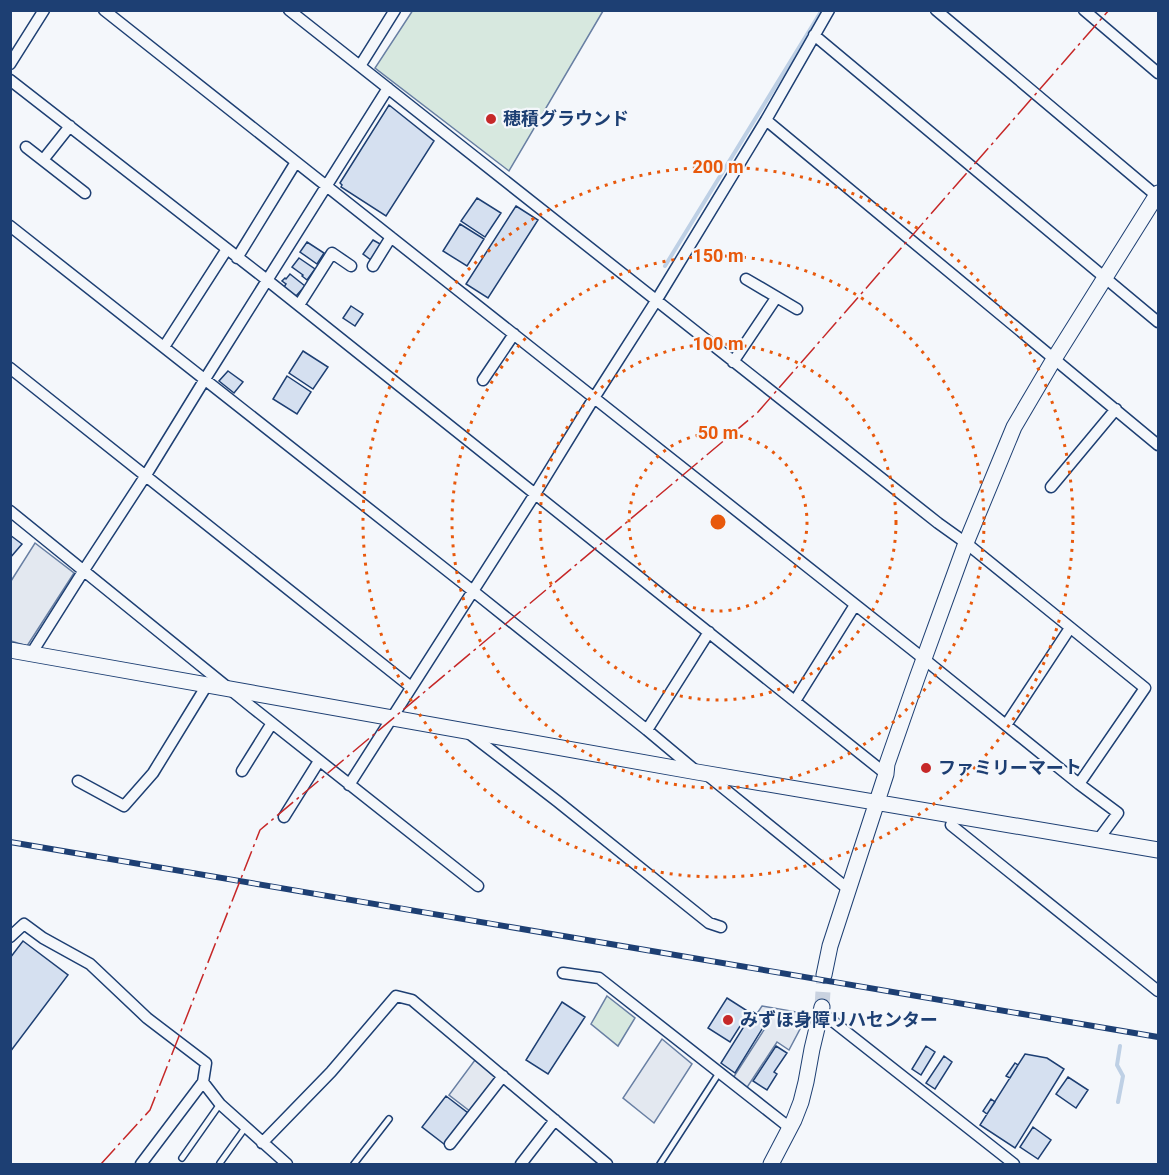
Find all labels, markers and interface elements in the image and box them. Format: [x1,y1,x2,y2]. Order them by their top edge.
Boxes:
place label: 穂積グラウンド [503,108,629,129]
marker: 穂積グラウンド [484,112,498,126]
text: 200 m [692,156,744,177]
text: 150 m [692,245,744,266]
text: 100 m [692,333,744,354]
text: 50 m [698,422,738,443]
centre of rings [708,512,728,532]
place label: ファミリーマート [938,757,1082,778]
marker: ファミリーマート [919,761,933,775]
place label: みずほ身障リハセンター [740,1009,938,1030]
marker: みずほ身障リハセンター [721,1013,735,1027]

